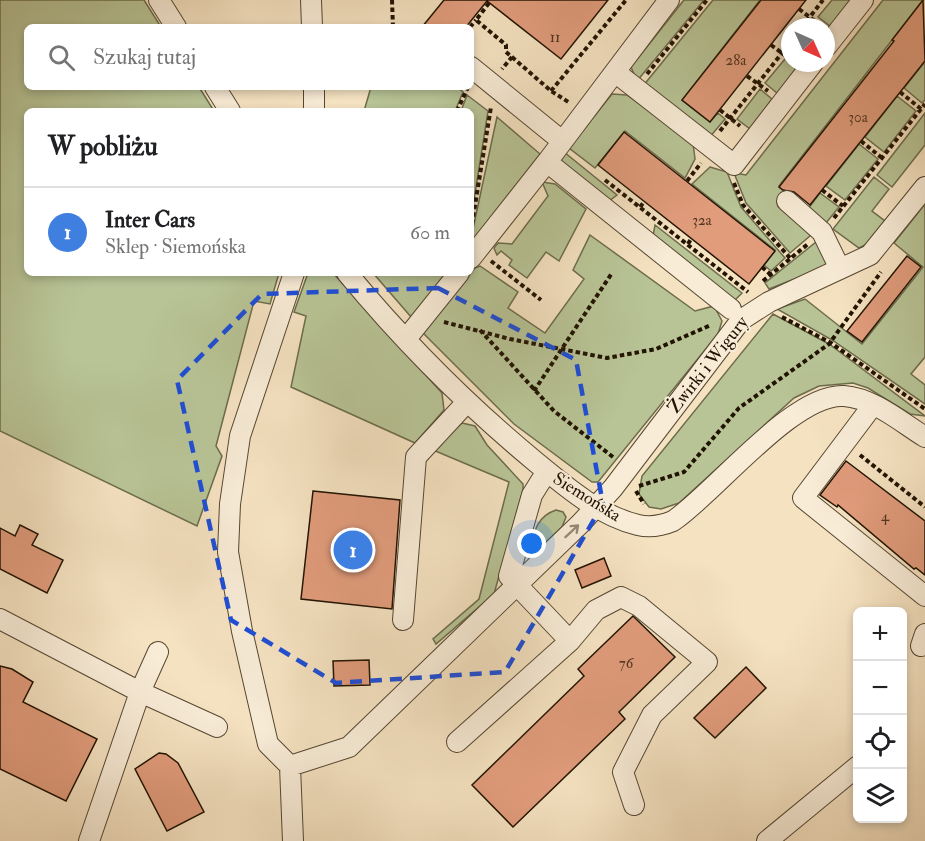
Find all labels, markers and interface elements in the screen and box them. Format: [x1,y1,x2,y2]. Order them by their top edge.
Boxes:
north arrow [781,18,835,72]
search box [24,24,474,90]
house number: 11 [550,28,560,47]
icon: search [45,41,78,74]
text: Szukaj tutaj [93,43,196,71]
house number: 28a [726,51,747,70]
house number: 30a [848,108,869,127]
text: W pobliżu [48,131,158,163]
text: Inter Cars [105,206,195,234]
house number: 32a [692,211,713,230]
text: 1 [64,220,71,245]
text: 60 m [410,220,450,245]
text: Sklep · Siemońska [105,234,246,259]
street label: Żwirki i Wigury [662,310,754,418]
street label: Siemońska [549,467,626,527]
house number: 4 [881,507,890,526]
one-way arrow [564,524,579,538]
pin: 1 [334,528,372,572]
your location [517,529,546,558]
map controls [853,607,907,823]
button: + [853,607,907,661]
house number: 76 [619,654,635,673]
button: − [853,661,907,715]
button: locate [853,715,907,769]
button: layers [853,769,907,823]

